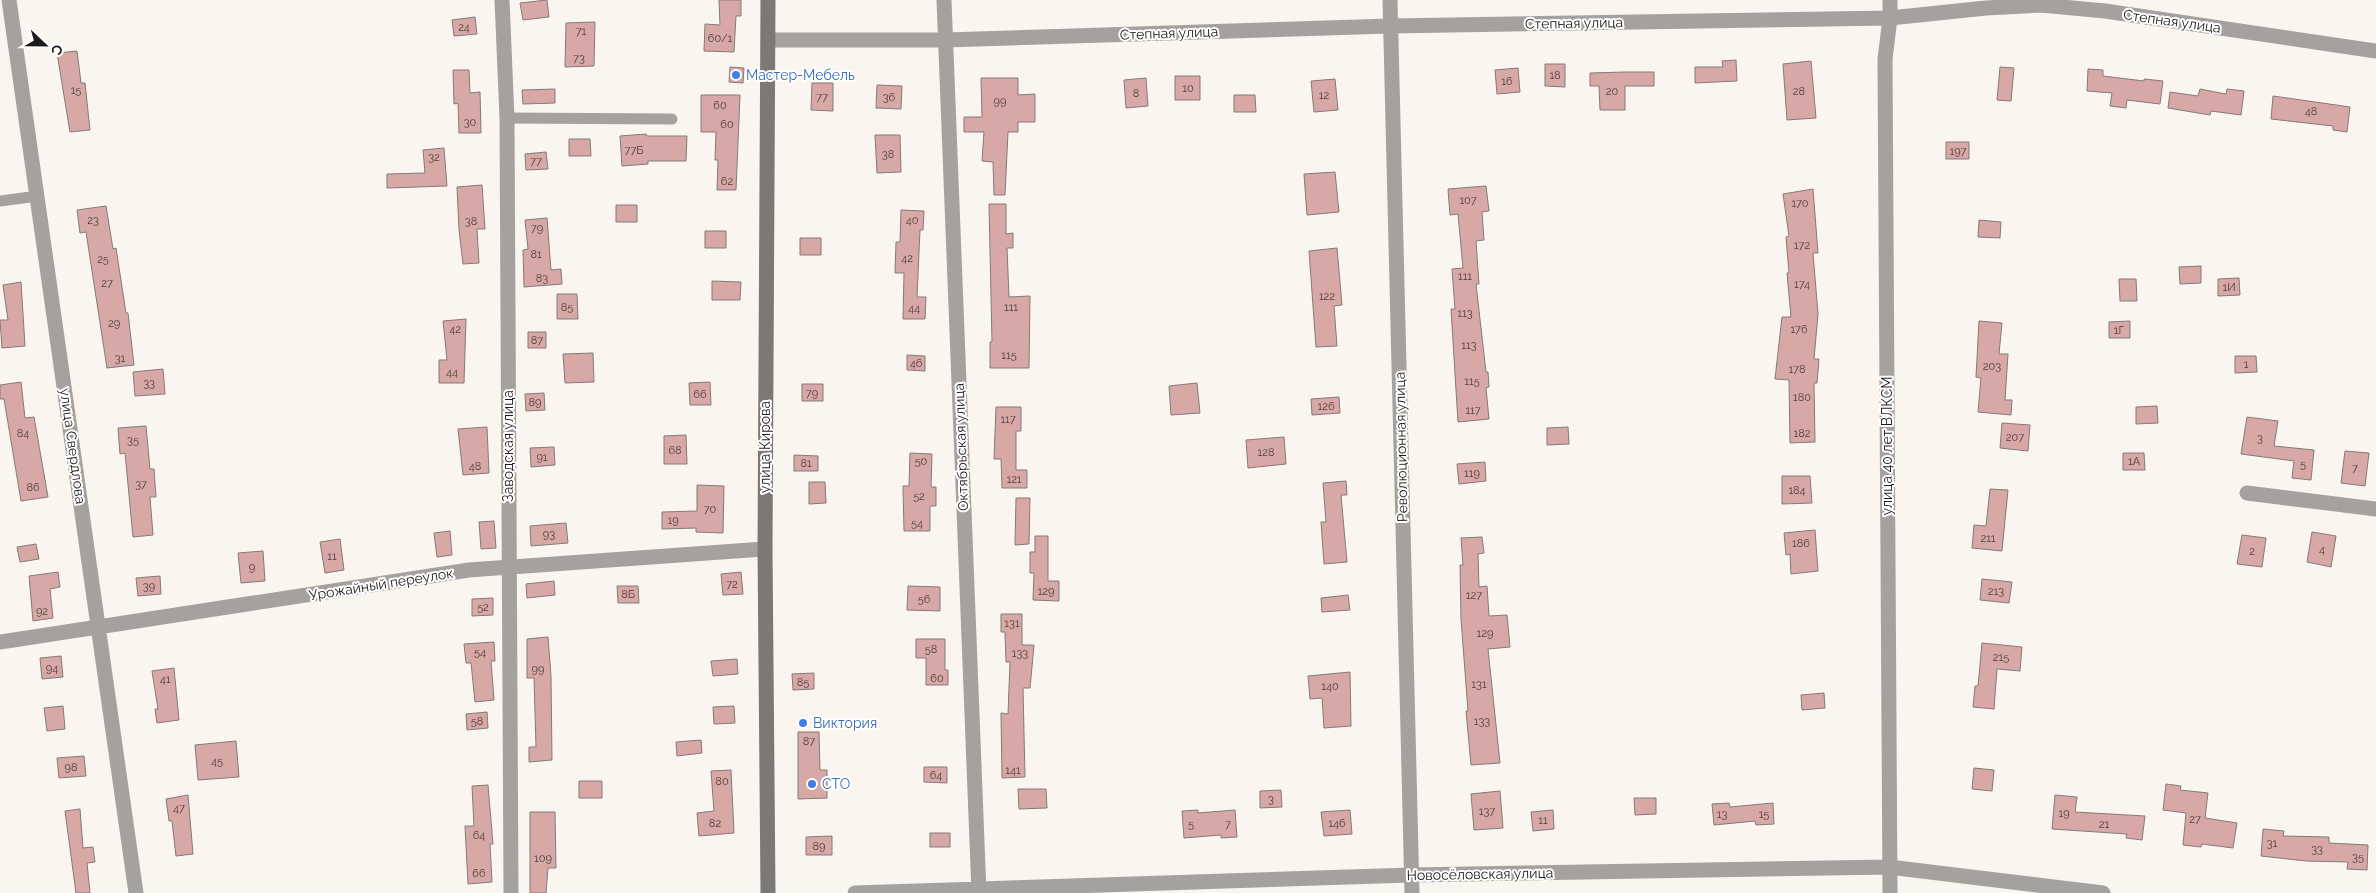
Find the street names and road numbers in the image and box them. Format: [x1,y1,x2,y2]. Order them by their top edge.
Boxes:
street label: Степная улица [2122,6,2222,36]
street label: Степная улица [1525,14,1623,32]
street label: Степная улица [1120,23,1218,43]
street label: Революционная улица [1392,372,1410,522]
street label: улица 40 лет ВЛКСМ [1879,376,1895,516]
street label: Октябрьская улица [951,383,971,511]
street label: улица Свердлова [57,387,89,505]
street label: Заводская улица [500,390,516,502]
street label: улица Кирова [757,401,773,493]
street label: Урожайный переулок [308,565,454,603]
street label: Новосёловская улица [1407,865,1553,883]

